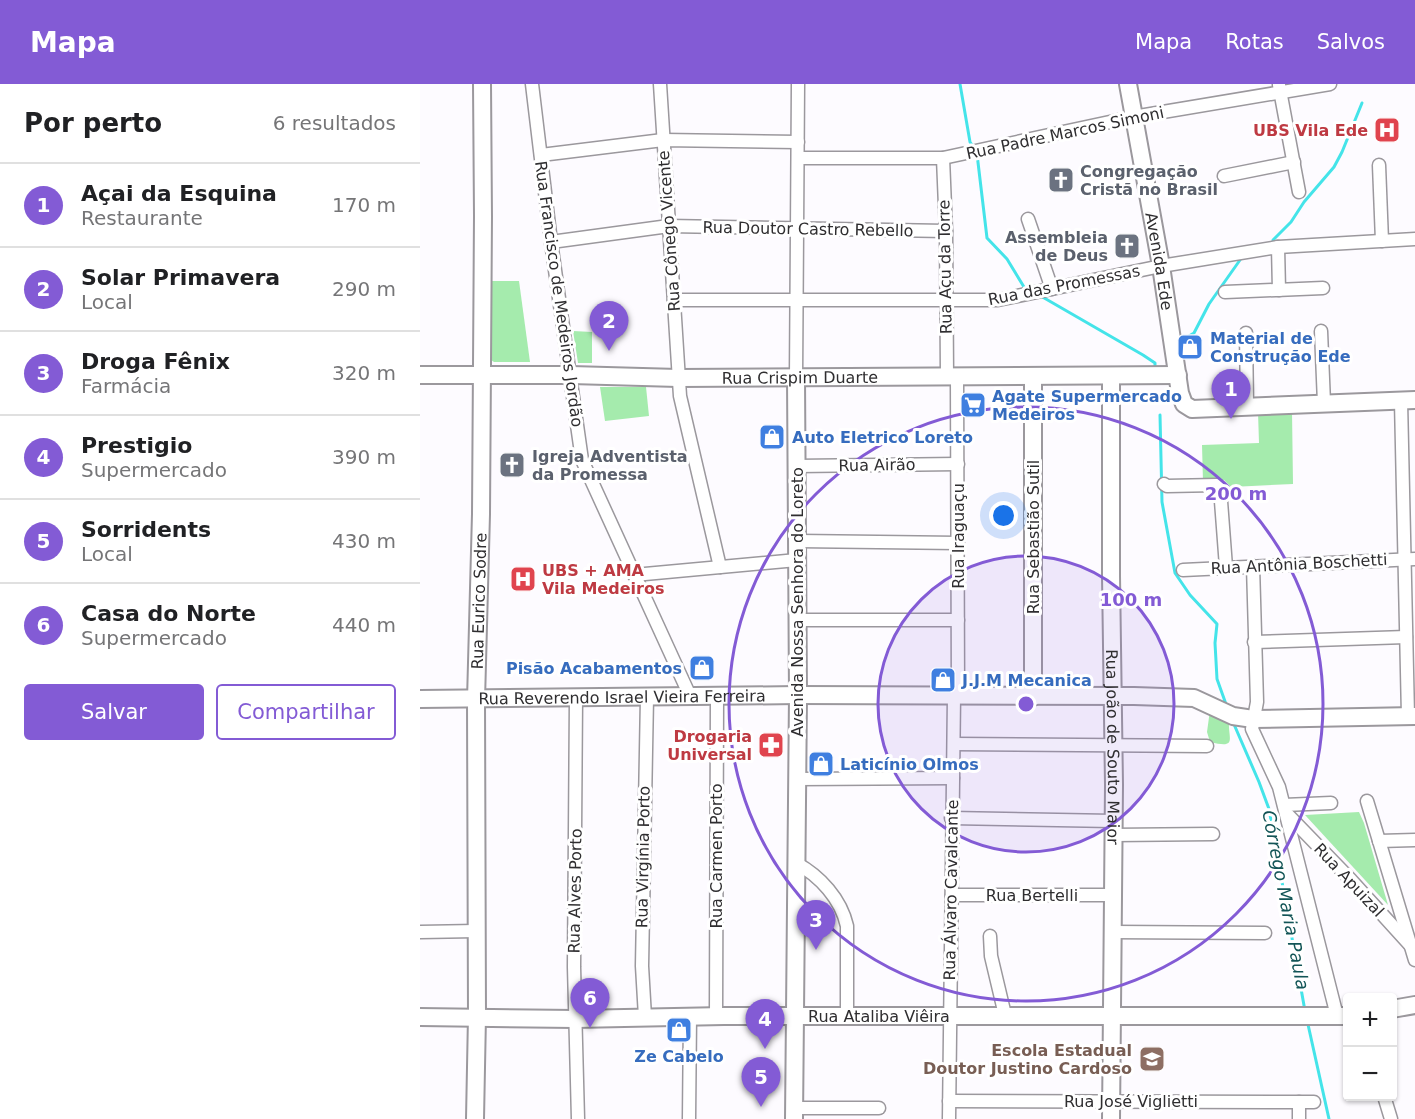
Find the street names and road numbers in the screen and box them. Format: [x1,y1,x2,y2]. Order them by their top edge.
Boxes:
street label: Rua Padre Marcos Simoni [964,103,1166,163]
street label: Rua Cônego Vicente [654,150,684,312]
street label: Rua Francisco de Medeiros Jordão [531,160,587,428]
street label: Rua Açu da Torre [934,200,956,334]
street label: Avenida Ede [1142,211,1177,311]
street label: Rua Doutor Castro Rebello [702,218,914,240]
street label: Rua das Promessas [986,261,1142,309]
street label: Rua Crispim Duarte [722,367,878,387]
street label: Rua Airão [838,455,916,475]
street label: Rua Sebastião Sutil [1024,460,1043,614]
street label: Avenida Nossa Senhora do Loreto [788,467,807,737]
street label: Rua Iraguaçu [949,483,968,589]
street label: Rua Eurico Sodre [467,533,490,670]
street label: Rua Antônia Boschetti [1210,550,1388,578]
street label: Rua João de Souto Maior [1103,649,1124,845]
street label: Rua Reverendo Israel Vieira Ferreira [478,686,766,708]
street label: Rua Carmen Porto [707,784,726,928]
street label: Rua Virgínia Porto [632,786,654,928]
street label: Rua Álvaro Cavalcante [940,799,962,981]
street label: Rua Alves Porto [564,828,586,954]
street label: Rua Apuizal [1310,839,1388,921]
street label: Rua Bertelli [986,886,1078,905]
street label: Rua Ataliba Viêira [808,1007,950,1026]
street label: Rua José Viglietti [1064,1092,1198,1111]

